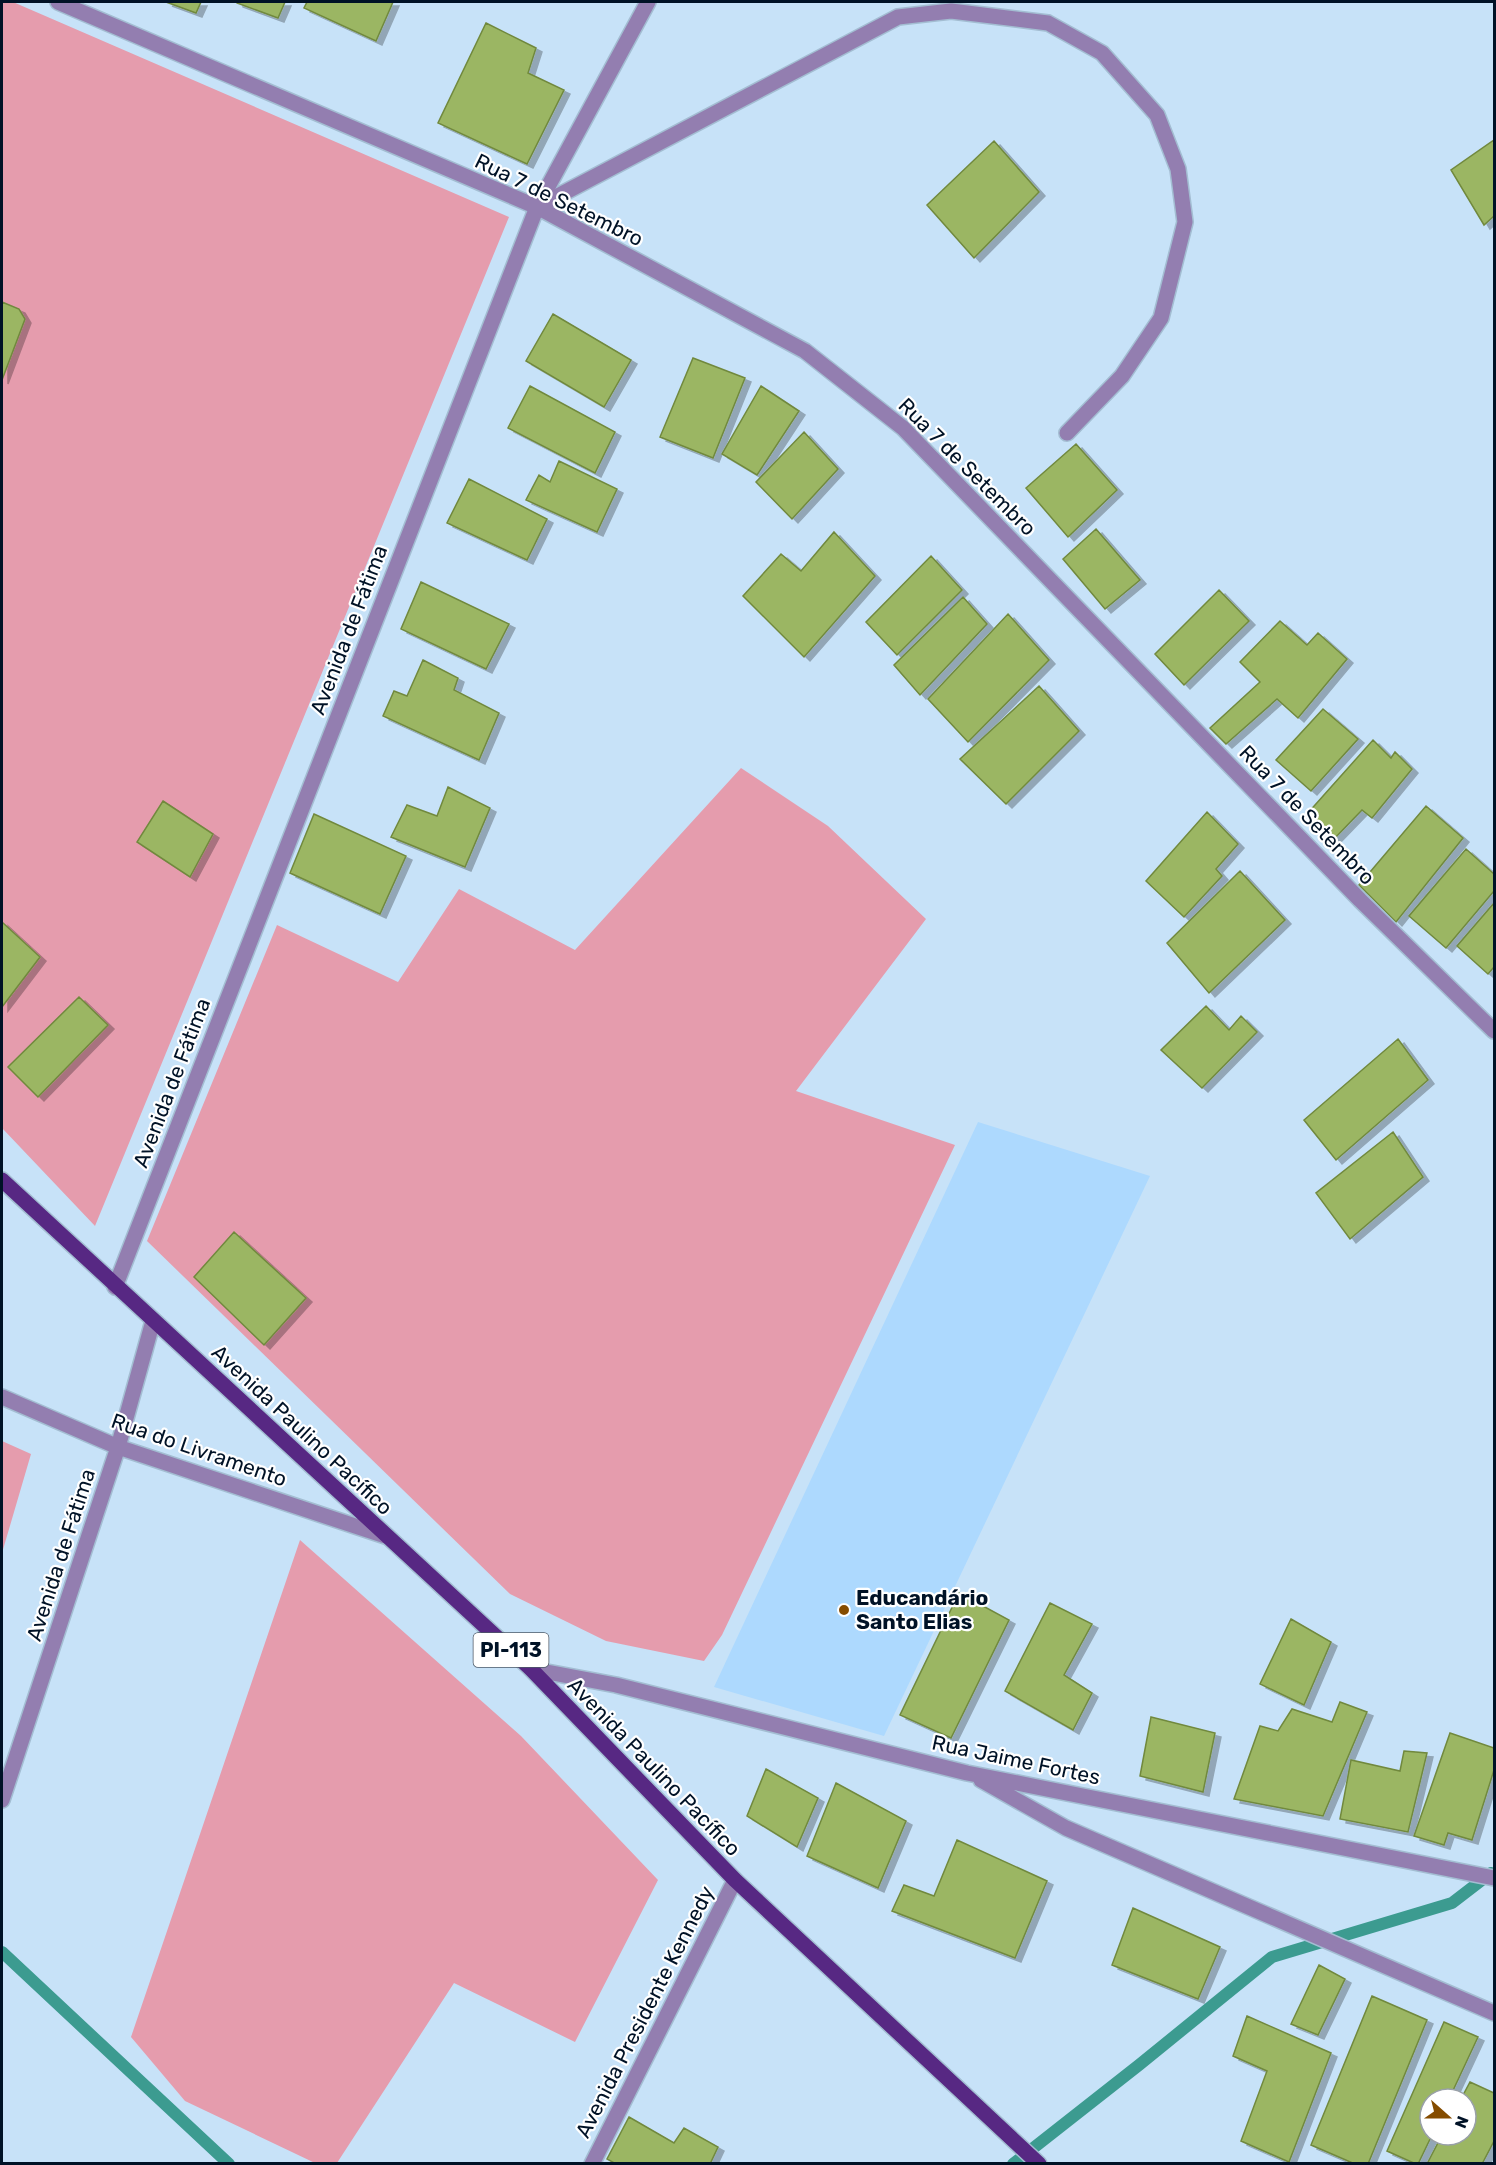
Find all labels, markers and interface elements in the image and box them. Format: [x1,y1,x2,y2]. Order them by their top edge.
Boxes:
street label: Rua 7 de Setembro [471,148,647,251]
street label: Rua 7 de Setembro [893,393,1041,541]
street label: Avenida de Fátima [305,542,392,718]
street label: Rua 7 de Setembro [1234,740,1380,890]
street label: Avenida de Fátima [128,995,215,1171]
street label: Avenida Paulino Pacífico [207,1339,398,1520]
street label: Rua do Livramento [108,1408,290,1491]
street label: Avenida de Fátima [21,1466,100,1644]
place label: Educandário Santo Elias [856,1585,988,1634]
marker: Educandário Santo Elias [837,1603,851,1617]
road number: PI-113 [474,1633,548,1667]
street label: Avenida Paulino Pacífico [563,1672,746,1861]
street label: Rua Jaime Fortes [930,1729,1103,1790]
street label: Avenida Presidente Kennedy [570,1881,719,2142]
north arrow [1418,2087,1478,2147]
text: N [1451,2113,1472,2131]

